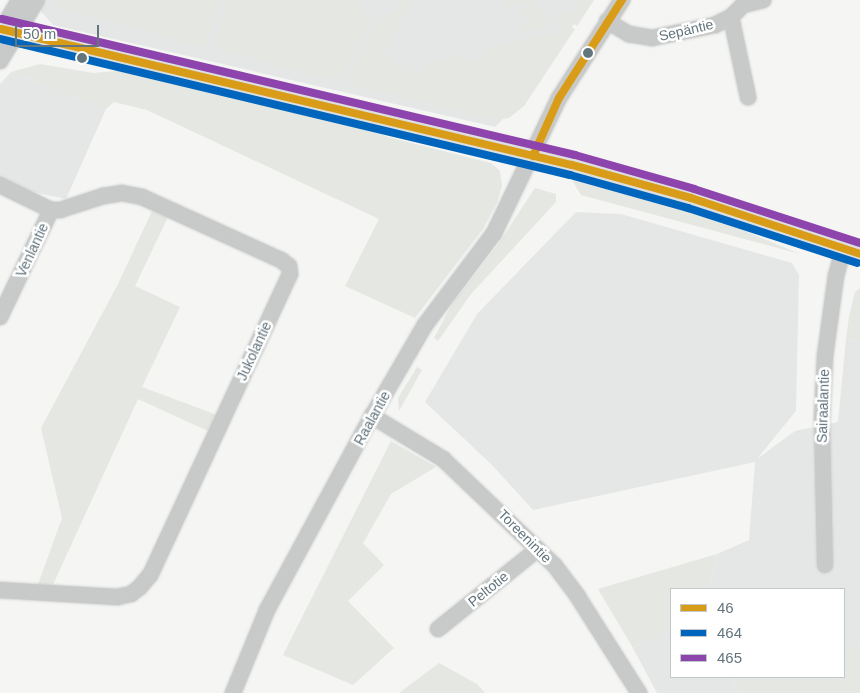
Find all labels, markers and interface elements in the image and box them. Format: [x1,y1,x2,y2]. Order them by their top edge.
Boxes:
scale bar [18,15,101,47]
street label: Sepäntie [657,16,715,44]
text: 50 m [23,25,56,42]
unlabelled marker [583,48,593,58]
unlabelled marker [77,53,87,63]
street label: Venlantie [12,220,52,280]
street label: Jukolantie [233,319,275,383]
street label: Sairaalantie [813,369,833,443]
street label: Raalantie [350,388,394,448]
street label: Toreenintie [495,506,555,566]
street label: Peltotie [465,568,511,610]
legend [670,588,845,678]
text: 46 [717,599,734,616]
text: 464 [717,624,742,641]
text: 465 [717,649,742,666]

